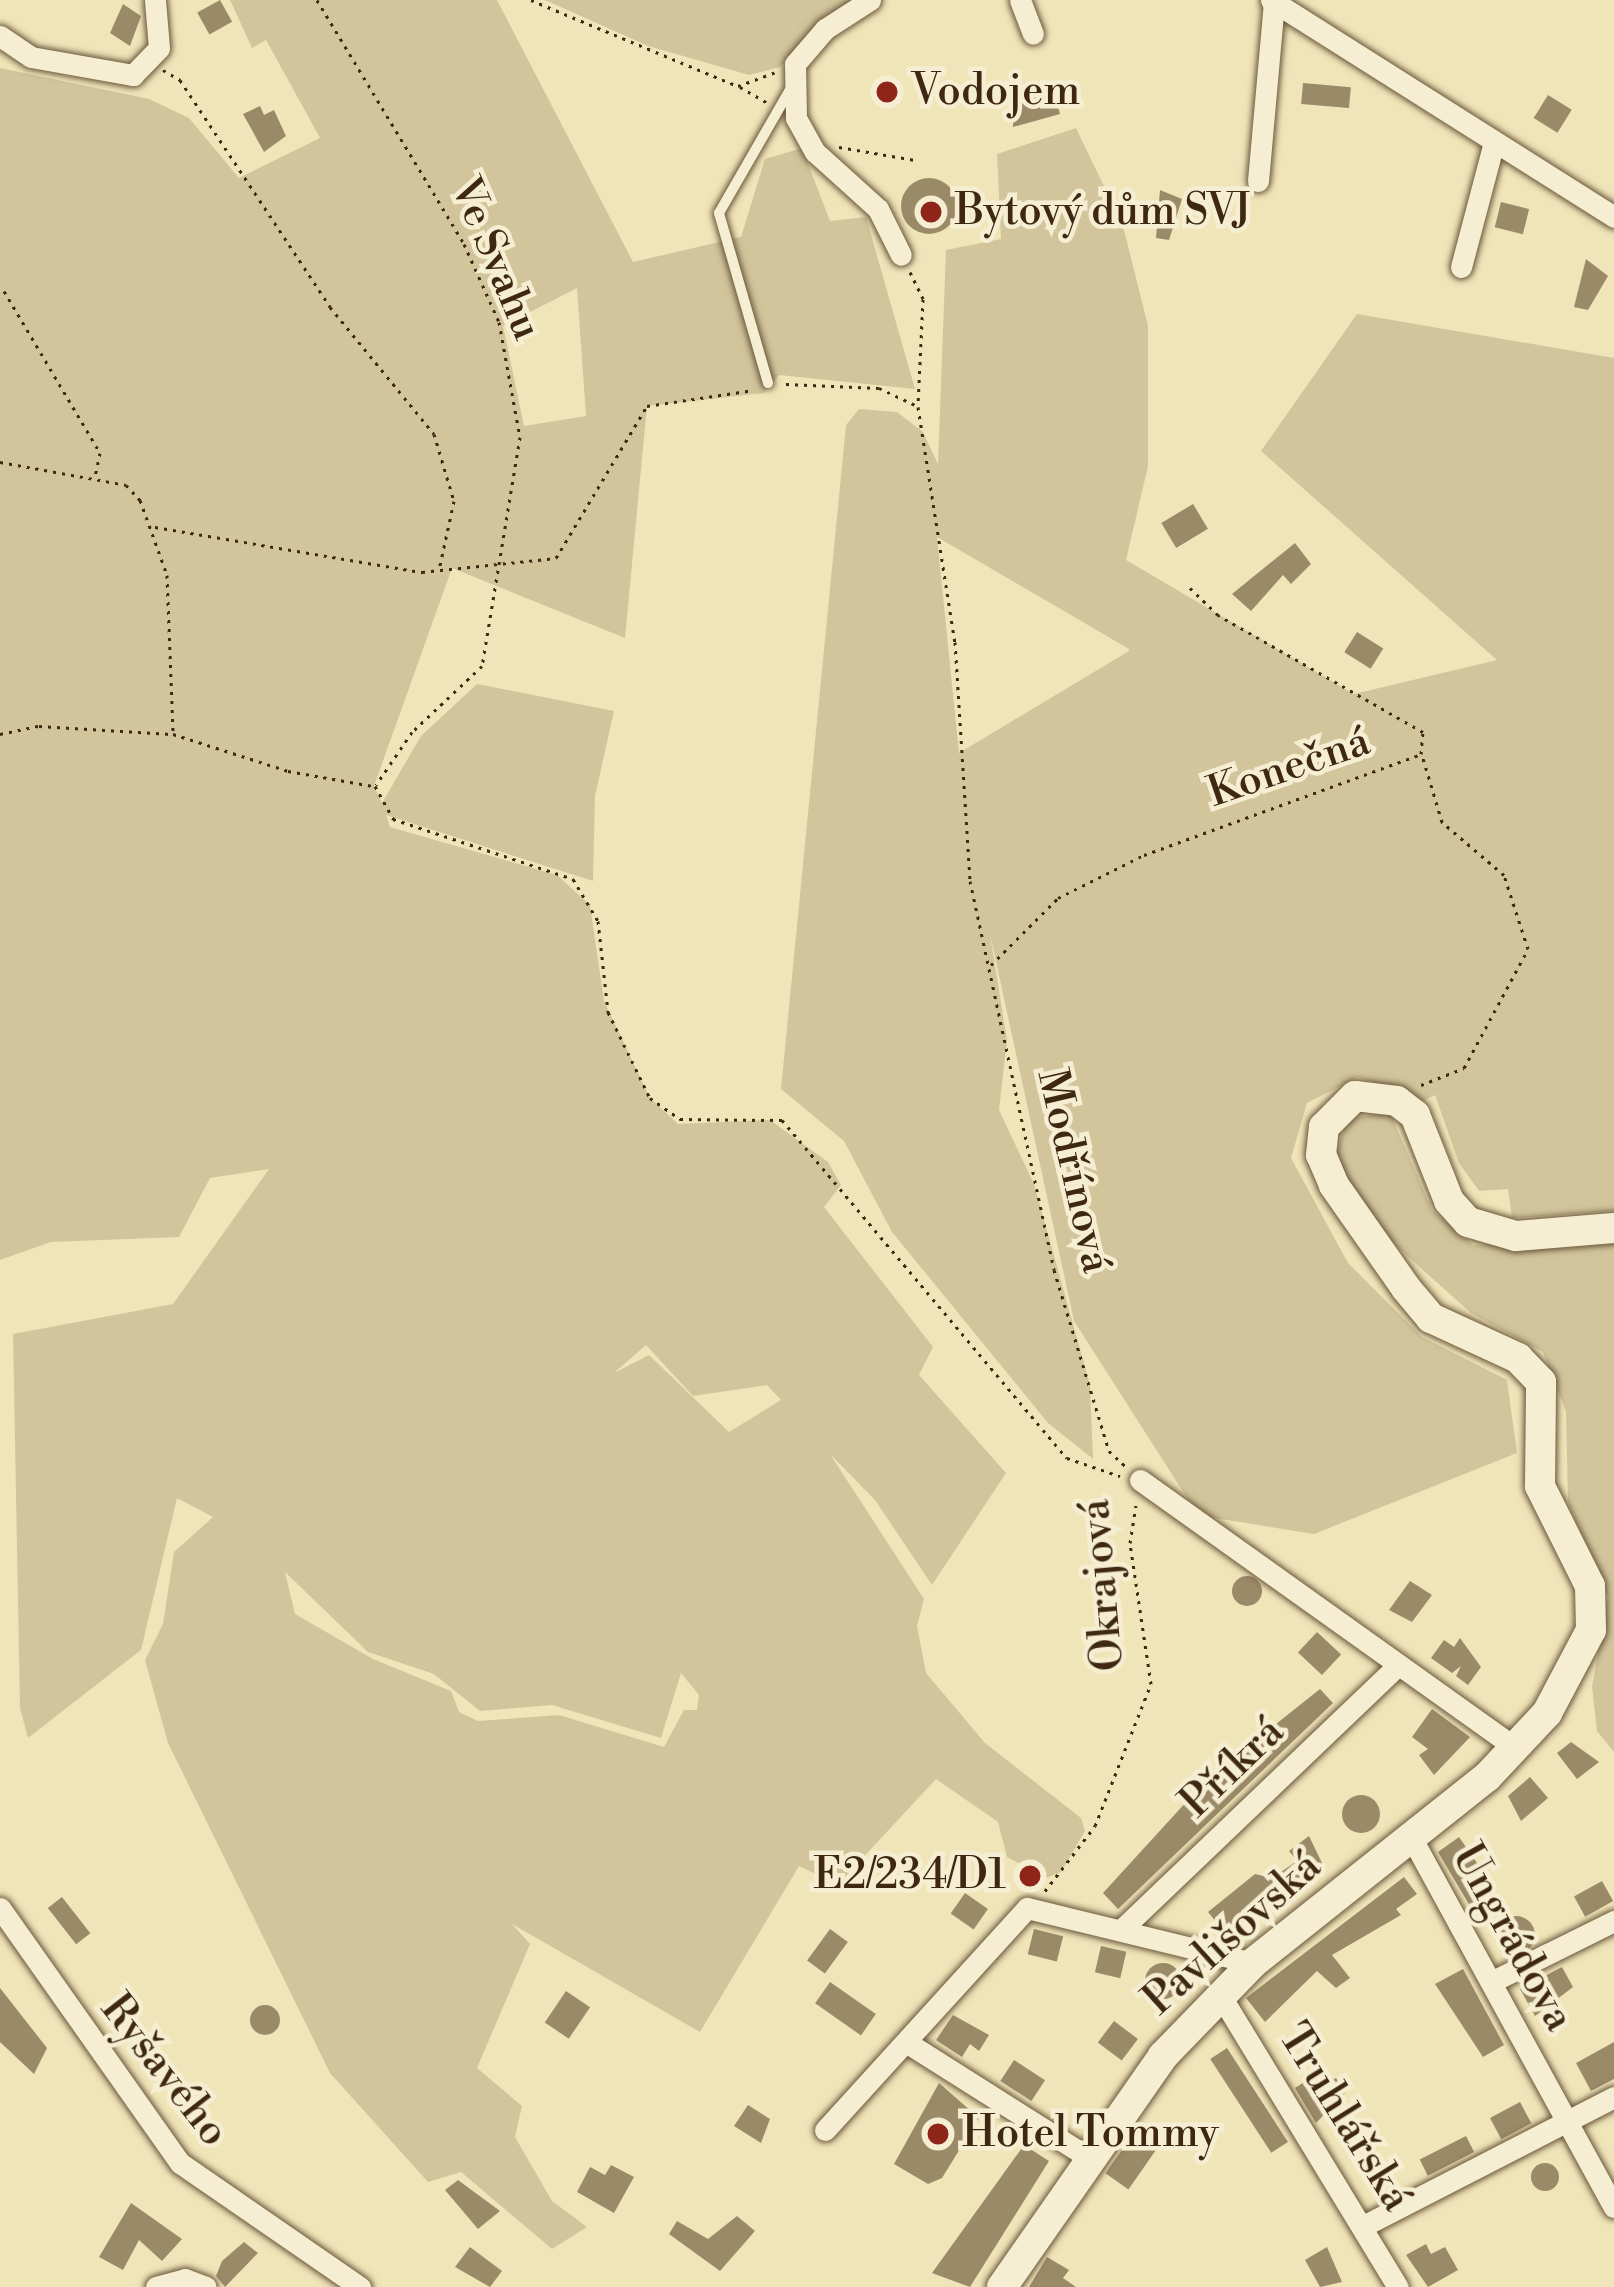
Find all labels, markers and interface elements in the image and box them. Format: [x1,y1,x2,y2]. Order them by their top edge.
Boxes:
place label: Vodojem [911,67,1080,117]
marker: Vodojem [874,79,900,105]
street label: Ve Svahu [438,171,552,347]
place label: Bytový dům SVJ [955,187,1252,237]
marker: Bytový dům SVJ [918,199,944,225]
street label: Konečná [1202,717,1376,819]
street label: Modřínová [1025,1064,1121,1278]
street label: Okrajová [1070,1497,1136,1673]
street label: Příkrá [1171,1707,1295,1829]
street label: Ungrádova [1440,1836,1584,2040]
street label: Pavlišovská [1135,1842,1331,2026]
place label: E2/234/D1 [814,1851,1006,1901]
marker: E2/234/D1 [1017,1863,1043,1889]
street label: Ryšavého [89,1985,239,2157]
street label: Truhlářská [1267,2015,1421,2221]
place label: Hotel Tommy [962,2109,1219,2159]
marker: Hotel Tommy [925,2121,951,2147]

